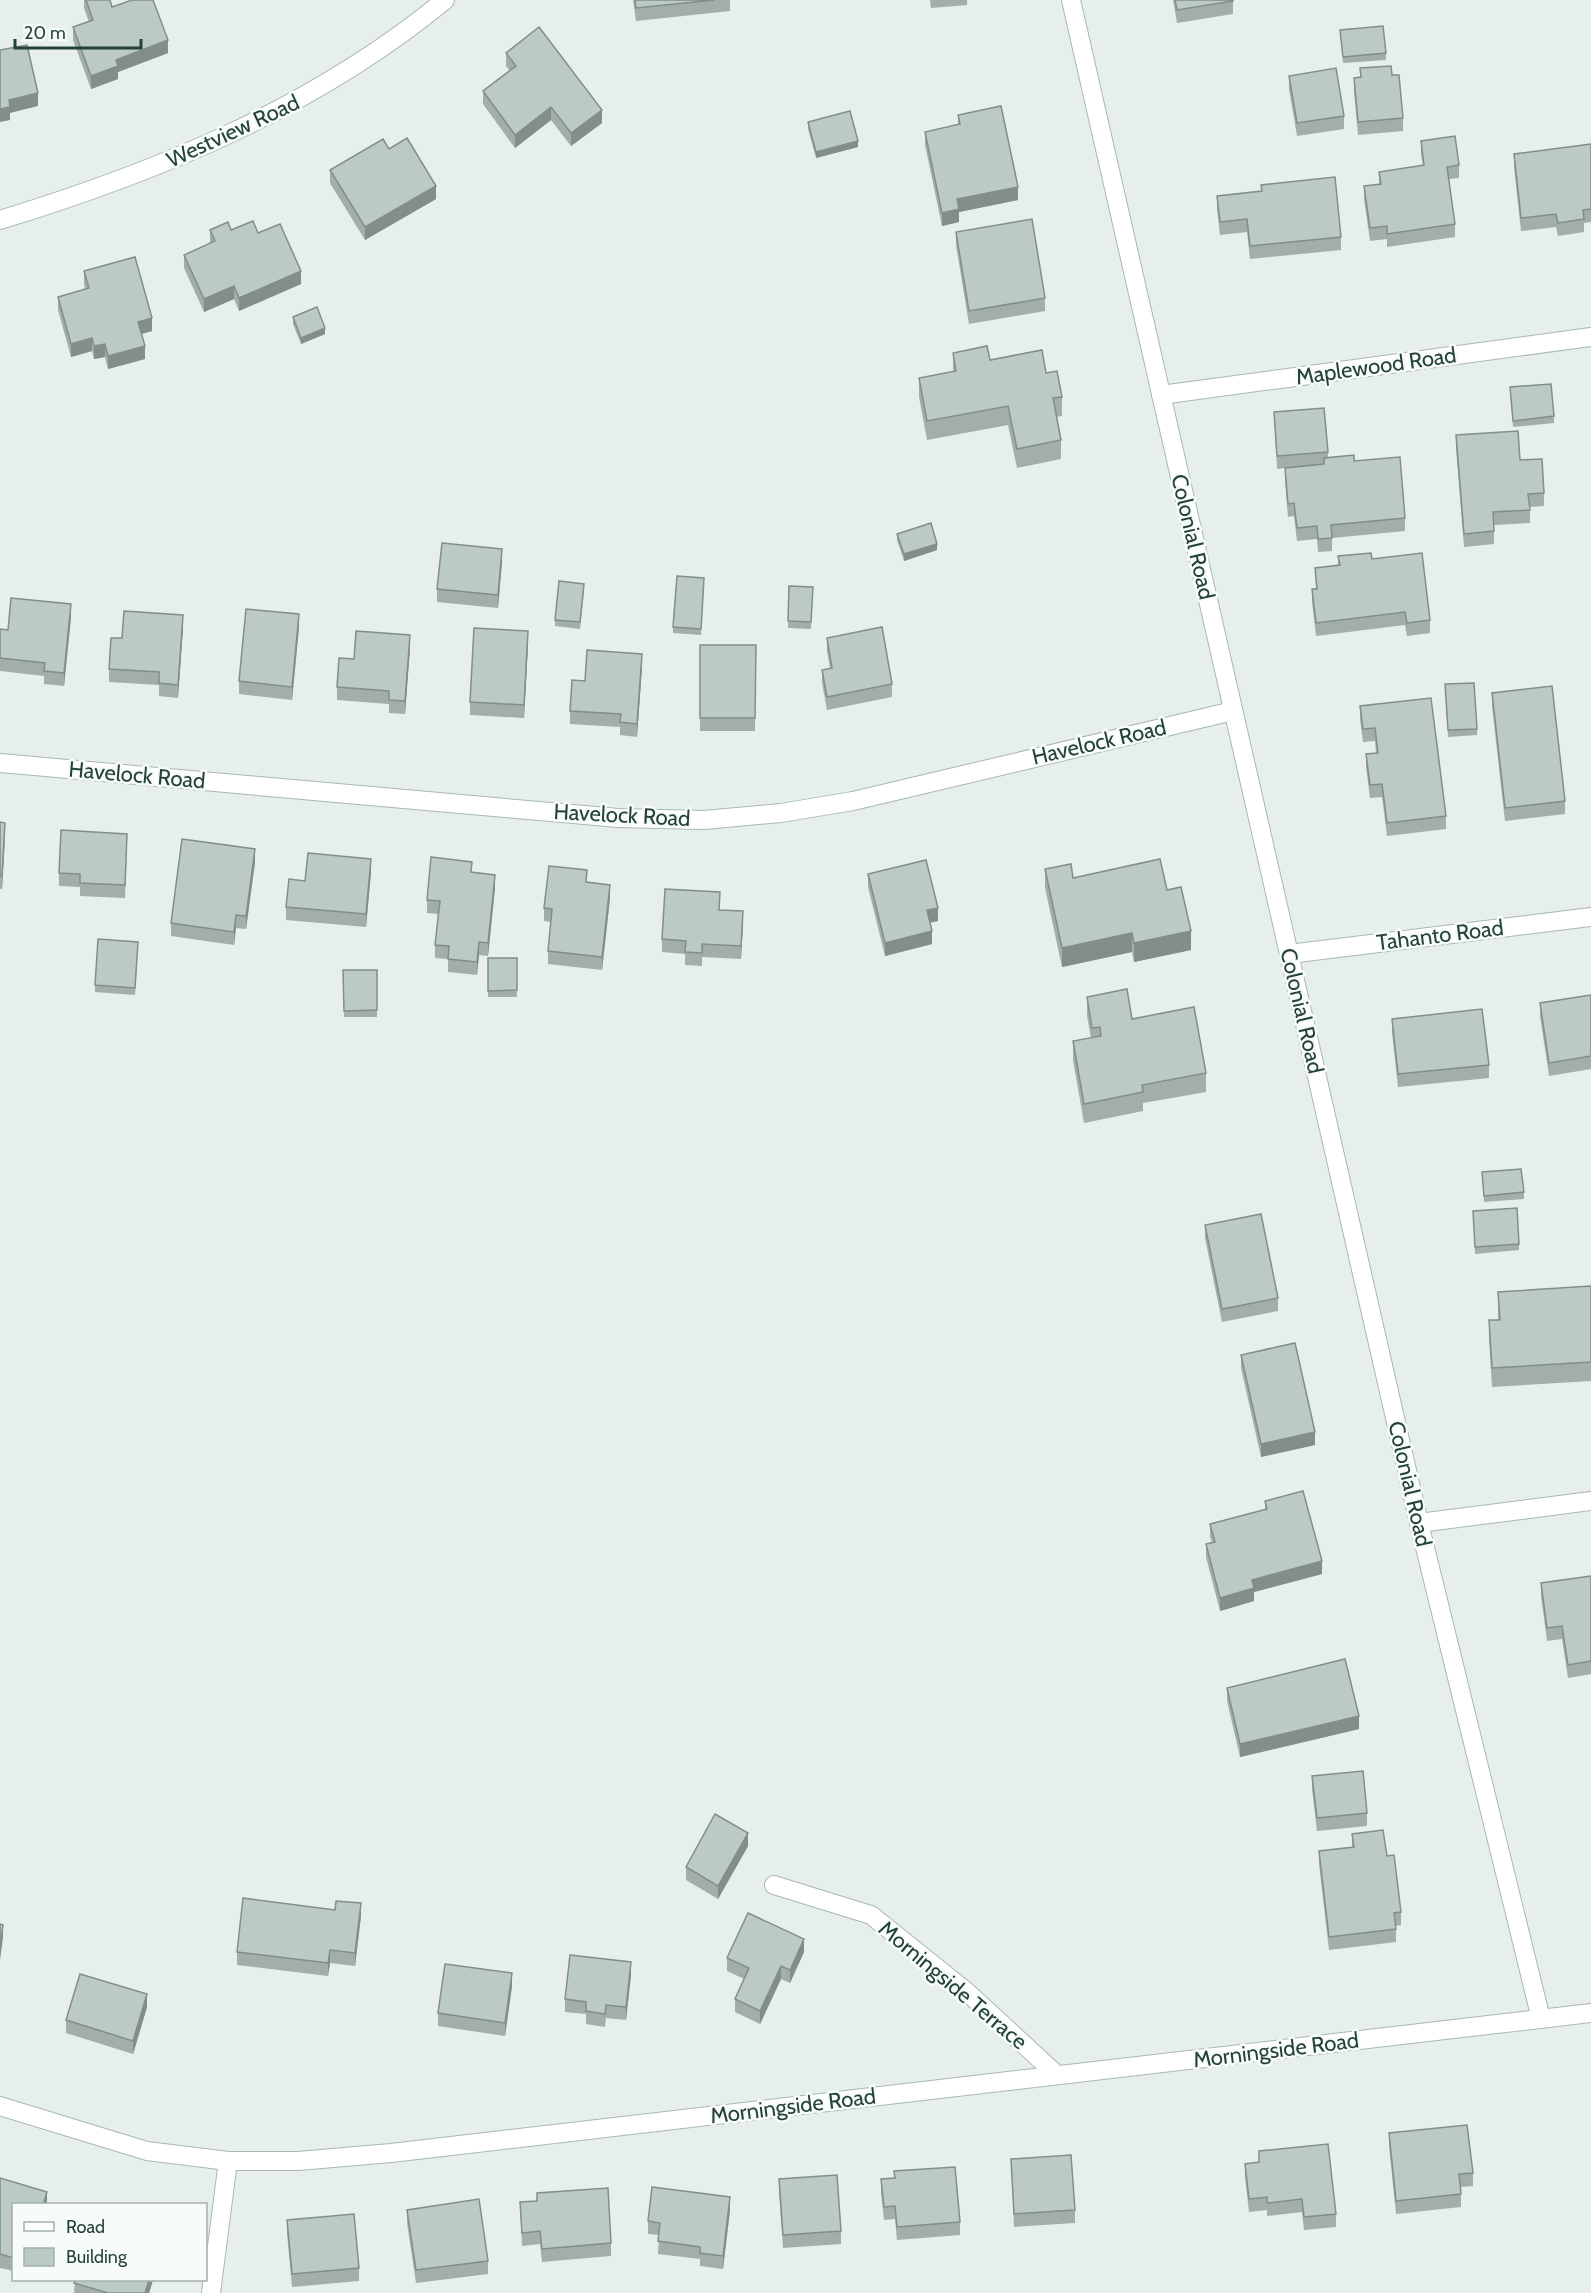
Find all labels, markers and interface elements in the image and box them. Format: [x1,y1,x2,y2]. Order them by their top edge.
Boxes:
scale bar [15,12,141,50]
text: 20 m [24,22,66,44]
street label: Westview Road [162,89,304,173]
street label: Maplewood Road [1294,341,1458,391]
street label: Colonial Road [1165,472,1221,602]
street label: Havelock Road [1029,713,1169,771]
street label: Havelock Road [68,756,206,794]
street label: Havelock Road [553,798,691,832]
street label: Tahanto Road [1375,914,1505,956]
street label: Colonial Road [1274,946,1330,1076]
street label: Colonial Road [1382,1419,1438,1549]
street label: Morningside Terrace [873,1915,1033,2055]
street label: Morningside Road [1192,2026,1360,2074]
street label: Morningside Road [709,2082,877,2130]
legend [12,2203,207,2281]
text: Road [66,2216,105,2238]
text: Building [66,2246,128,2268]

